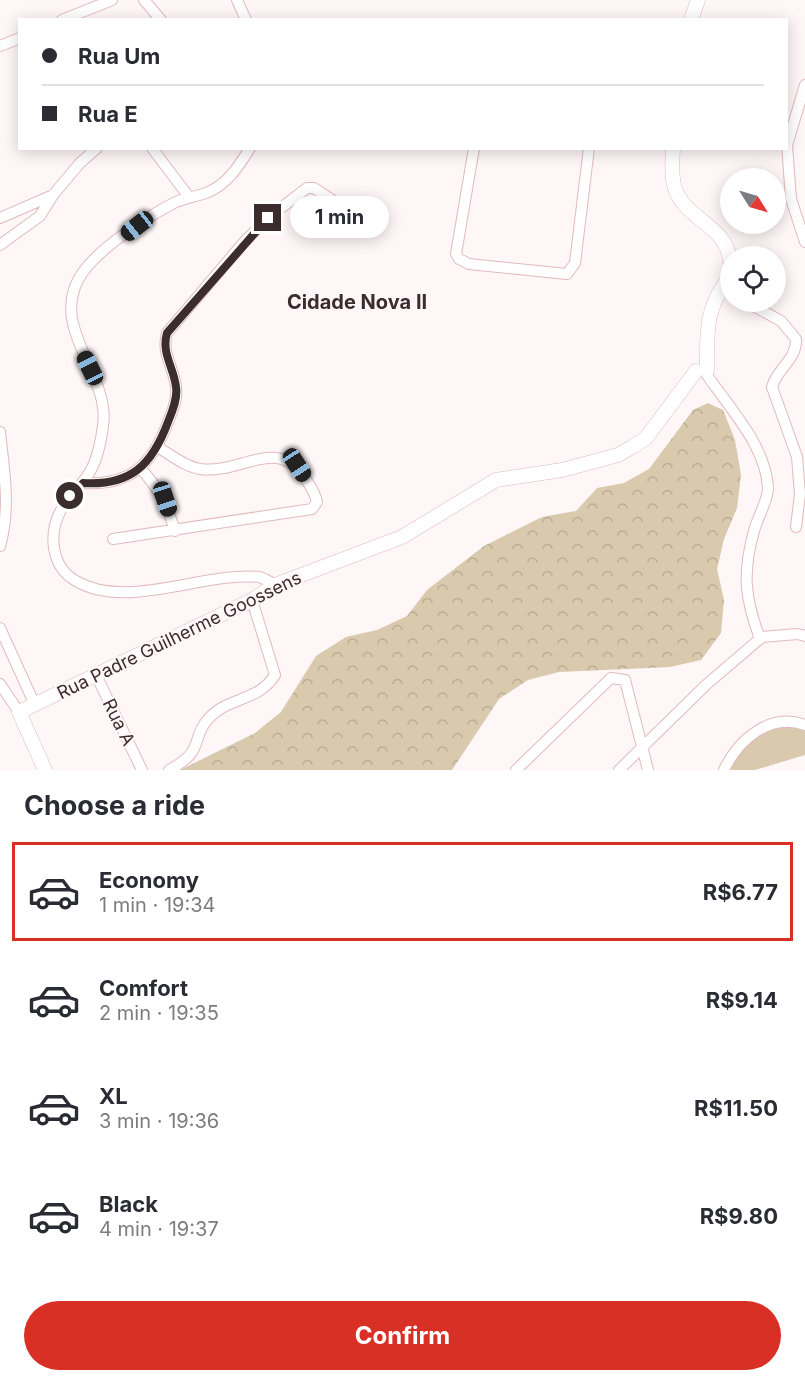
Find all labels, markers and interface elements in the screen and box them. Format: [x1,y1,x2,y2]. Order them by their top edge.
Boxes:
text: Rua Um [78,43,160,69]
text: Rua E [78,101,138,127]
north arrow [720,168,786,234]
map controls [720,168,786,312]
callout: 1 min [289,197,388,239]
route end [254,204,281,231]
text: 1 min [315,205,364,229]
car [117,208,157,244]
button: locate [720,246,786,312]
district label: Cidade Nova II [287,290,427,314]
car [74,348,106,388]
car [280,445,314,485]
car [151,479,179,519]
route start [56,482,83,509]
street label: Rua Padre Guilherme Goossens [54,567,304,703]
street label: Rua A [99,695,139,749]
text: Choose a ride [24,789,205,822]
icon: car [27,865,81,919]
text: Economy [99,867,199,893]
text: R$6.77 [703,879,778,905]
text: 1 min · 19:34 [99,893,216,917]
icon: car [27,973,81,1027]
text: Comfort [99,975,188,1001]
text: R$9.14 [706,987,778,1013]
text: 2 min · 19:35 [99,1001,219,1025]
icon: car [27,1081,81,1135]
text: XL [99,1083,128,1109]
text: R$11.50 [694,1095,778,1121]
text: 3 min · 19:36 [99,1109,219,1133]
icon: car [27,1189,81,1243]
text: Black [99,1191,158,1217]
text: R$9.80 [700,1203,778,1229]
text: 4 min · 19:37 [99,1217,219,1241]
button: Confirm [24,1301,781,1370]

